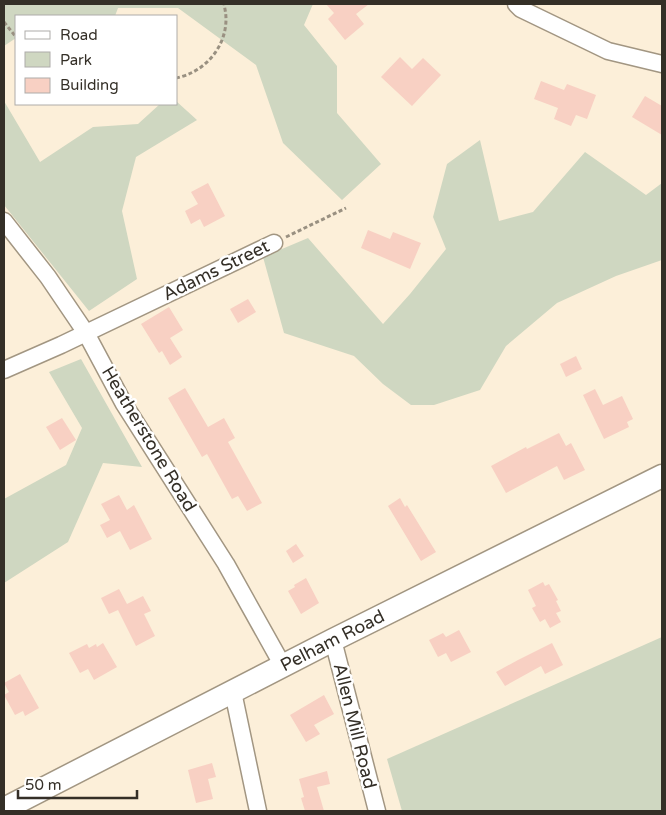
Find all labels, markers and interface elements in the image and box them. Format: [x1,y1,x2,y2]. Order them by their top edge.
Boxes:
legend [15,15,178,105]
text: Road [60,26,98,44]
text: Park [60,51,92,69]
text: Building [60,76,119,94]
street label: Adams Street [159,235,273,305]
street label: Heatherstone Road [97,362,201,516]
street label: Pelham Road [276,605,388,676]
street label: Allen Mill Road [329,661,381,791]
scale bar [18,768,136,800]
text: 50 m [25,776,62,794]

